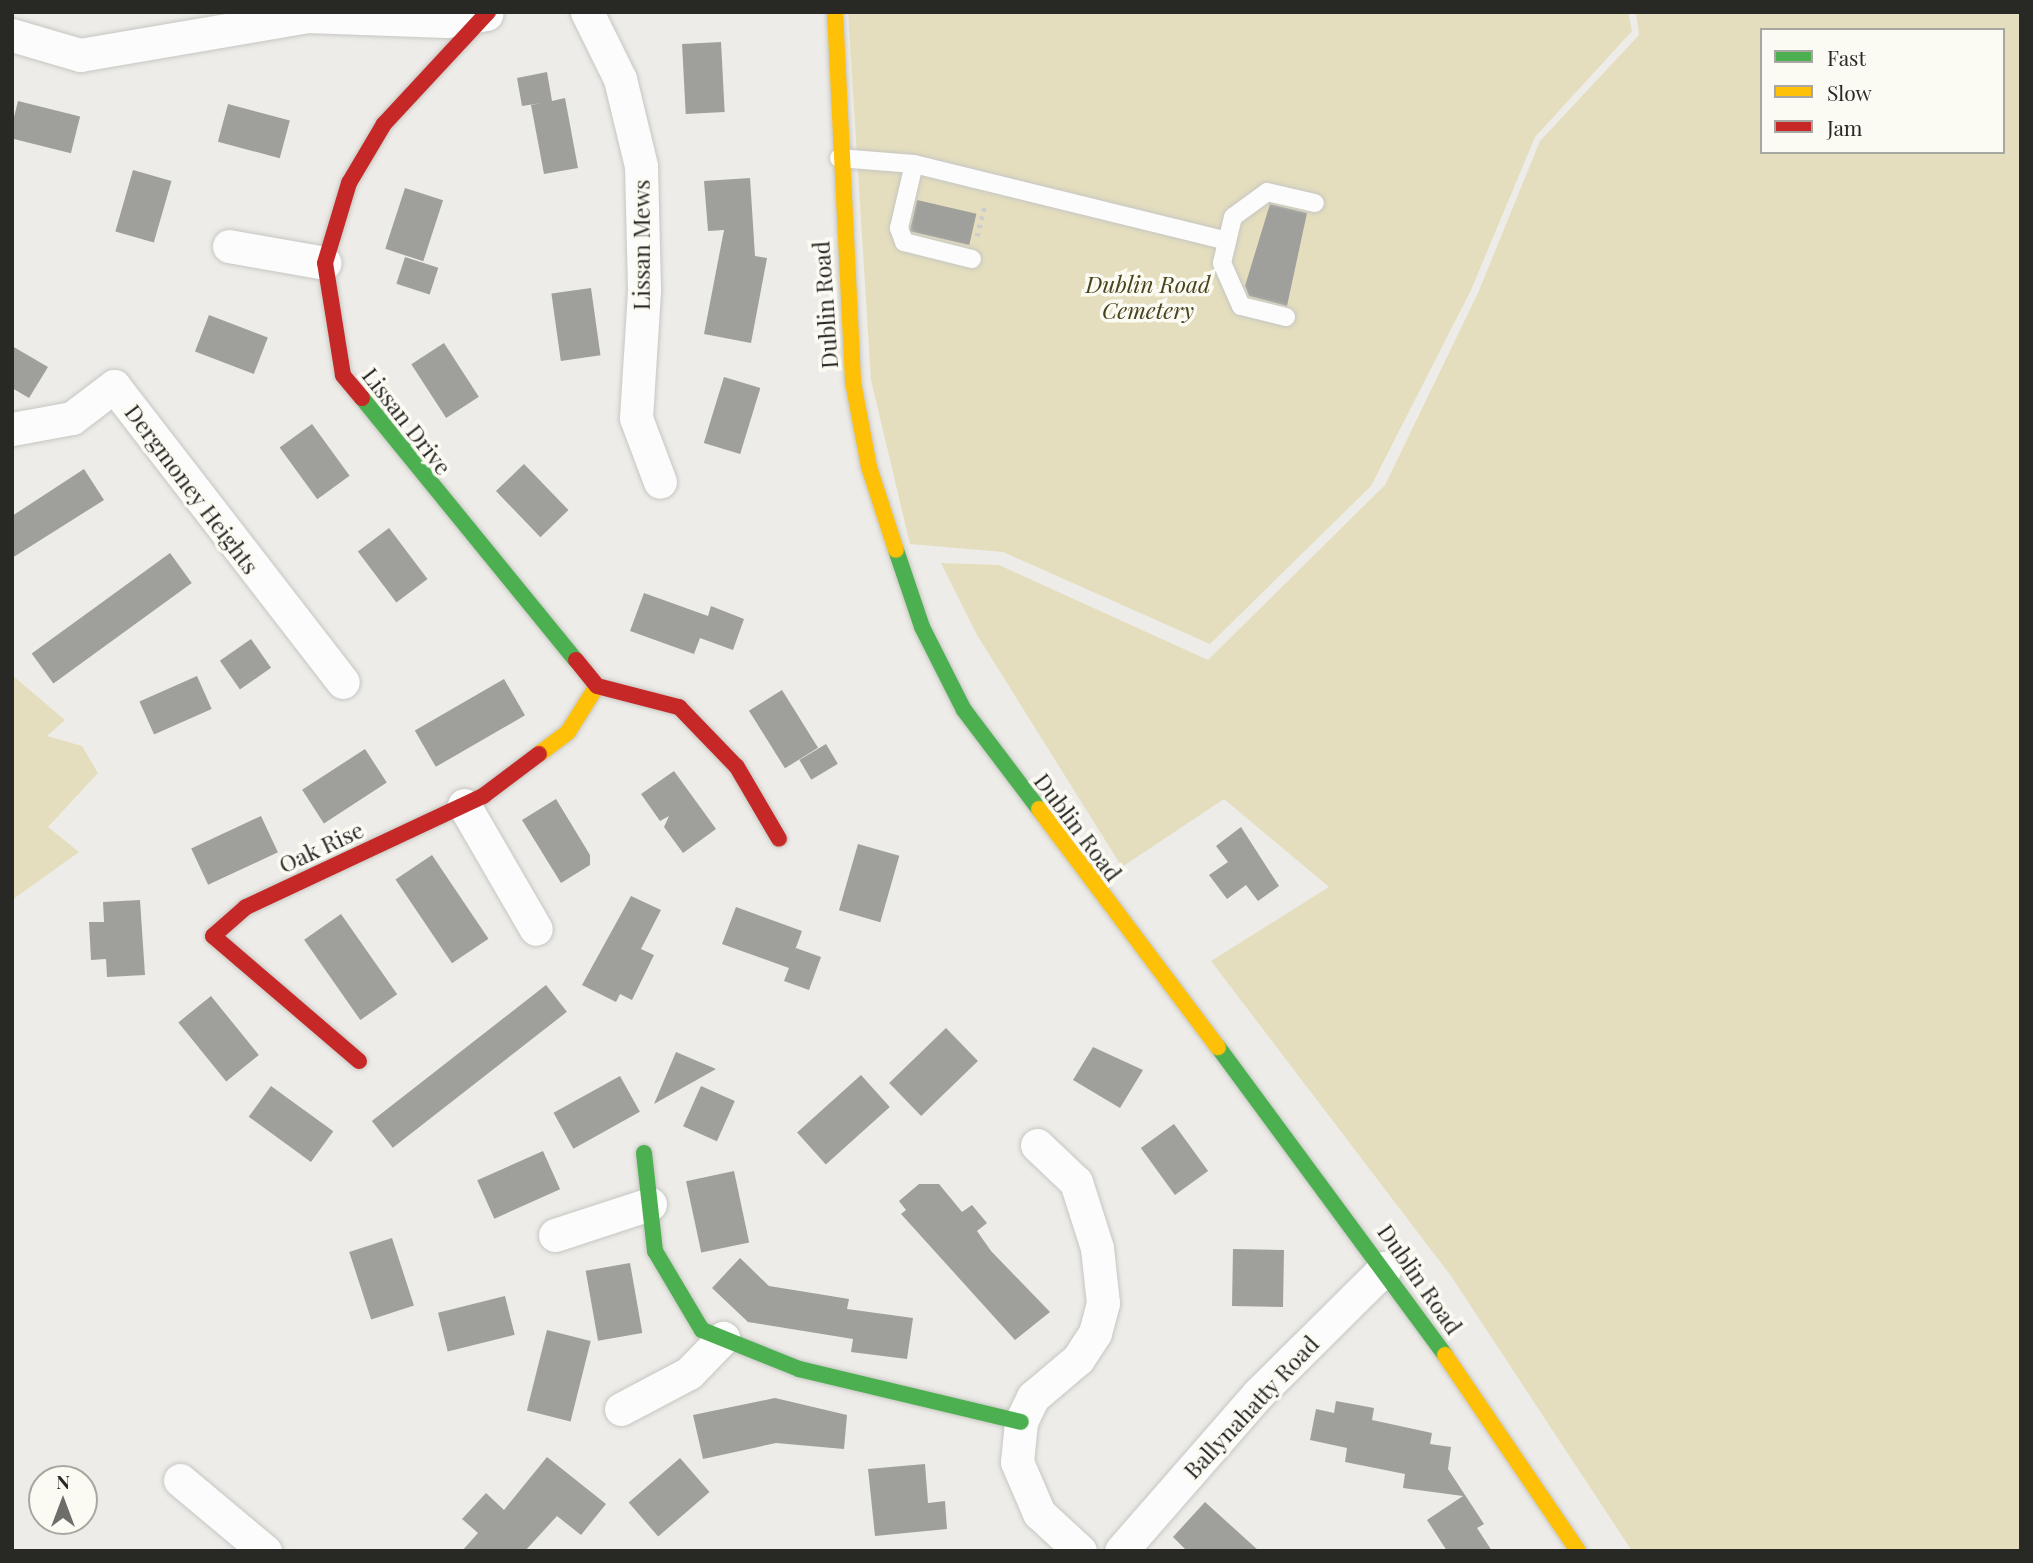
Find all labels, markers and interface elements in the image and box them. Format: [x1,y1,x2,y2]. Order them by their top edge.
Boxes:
legend [1760,28,2005,154]
text: Fast [1827,43,1866,71]
text: Slow [1827,78,1872,106]
text: Jam [1827,113,1863,141]
street label: Lissan Mews [627,180,655,310]
street label: Dublin Road [807,240,843,370]
park label: Dublin Road Cemetery [1086,270,1210,324]
street label: Lissan Drive [357,362,457,480]
street label: Dergmoney Heights [119,399,265,579]
street label: Dublin Road [1029,768,1127,886]
street label: Oak Rise [274,815,368,879]
street label: Dublin Road [1372,1219,1468,1339]
street label: Ballynahatty Road [1178,1330,1324,1484]
north arrow [28,1465,98,1535]
text: N [56,1468,70,1494]

